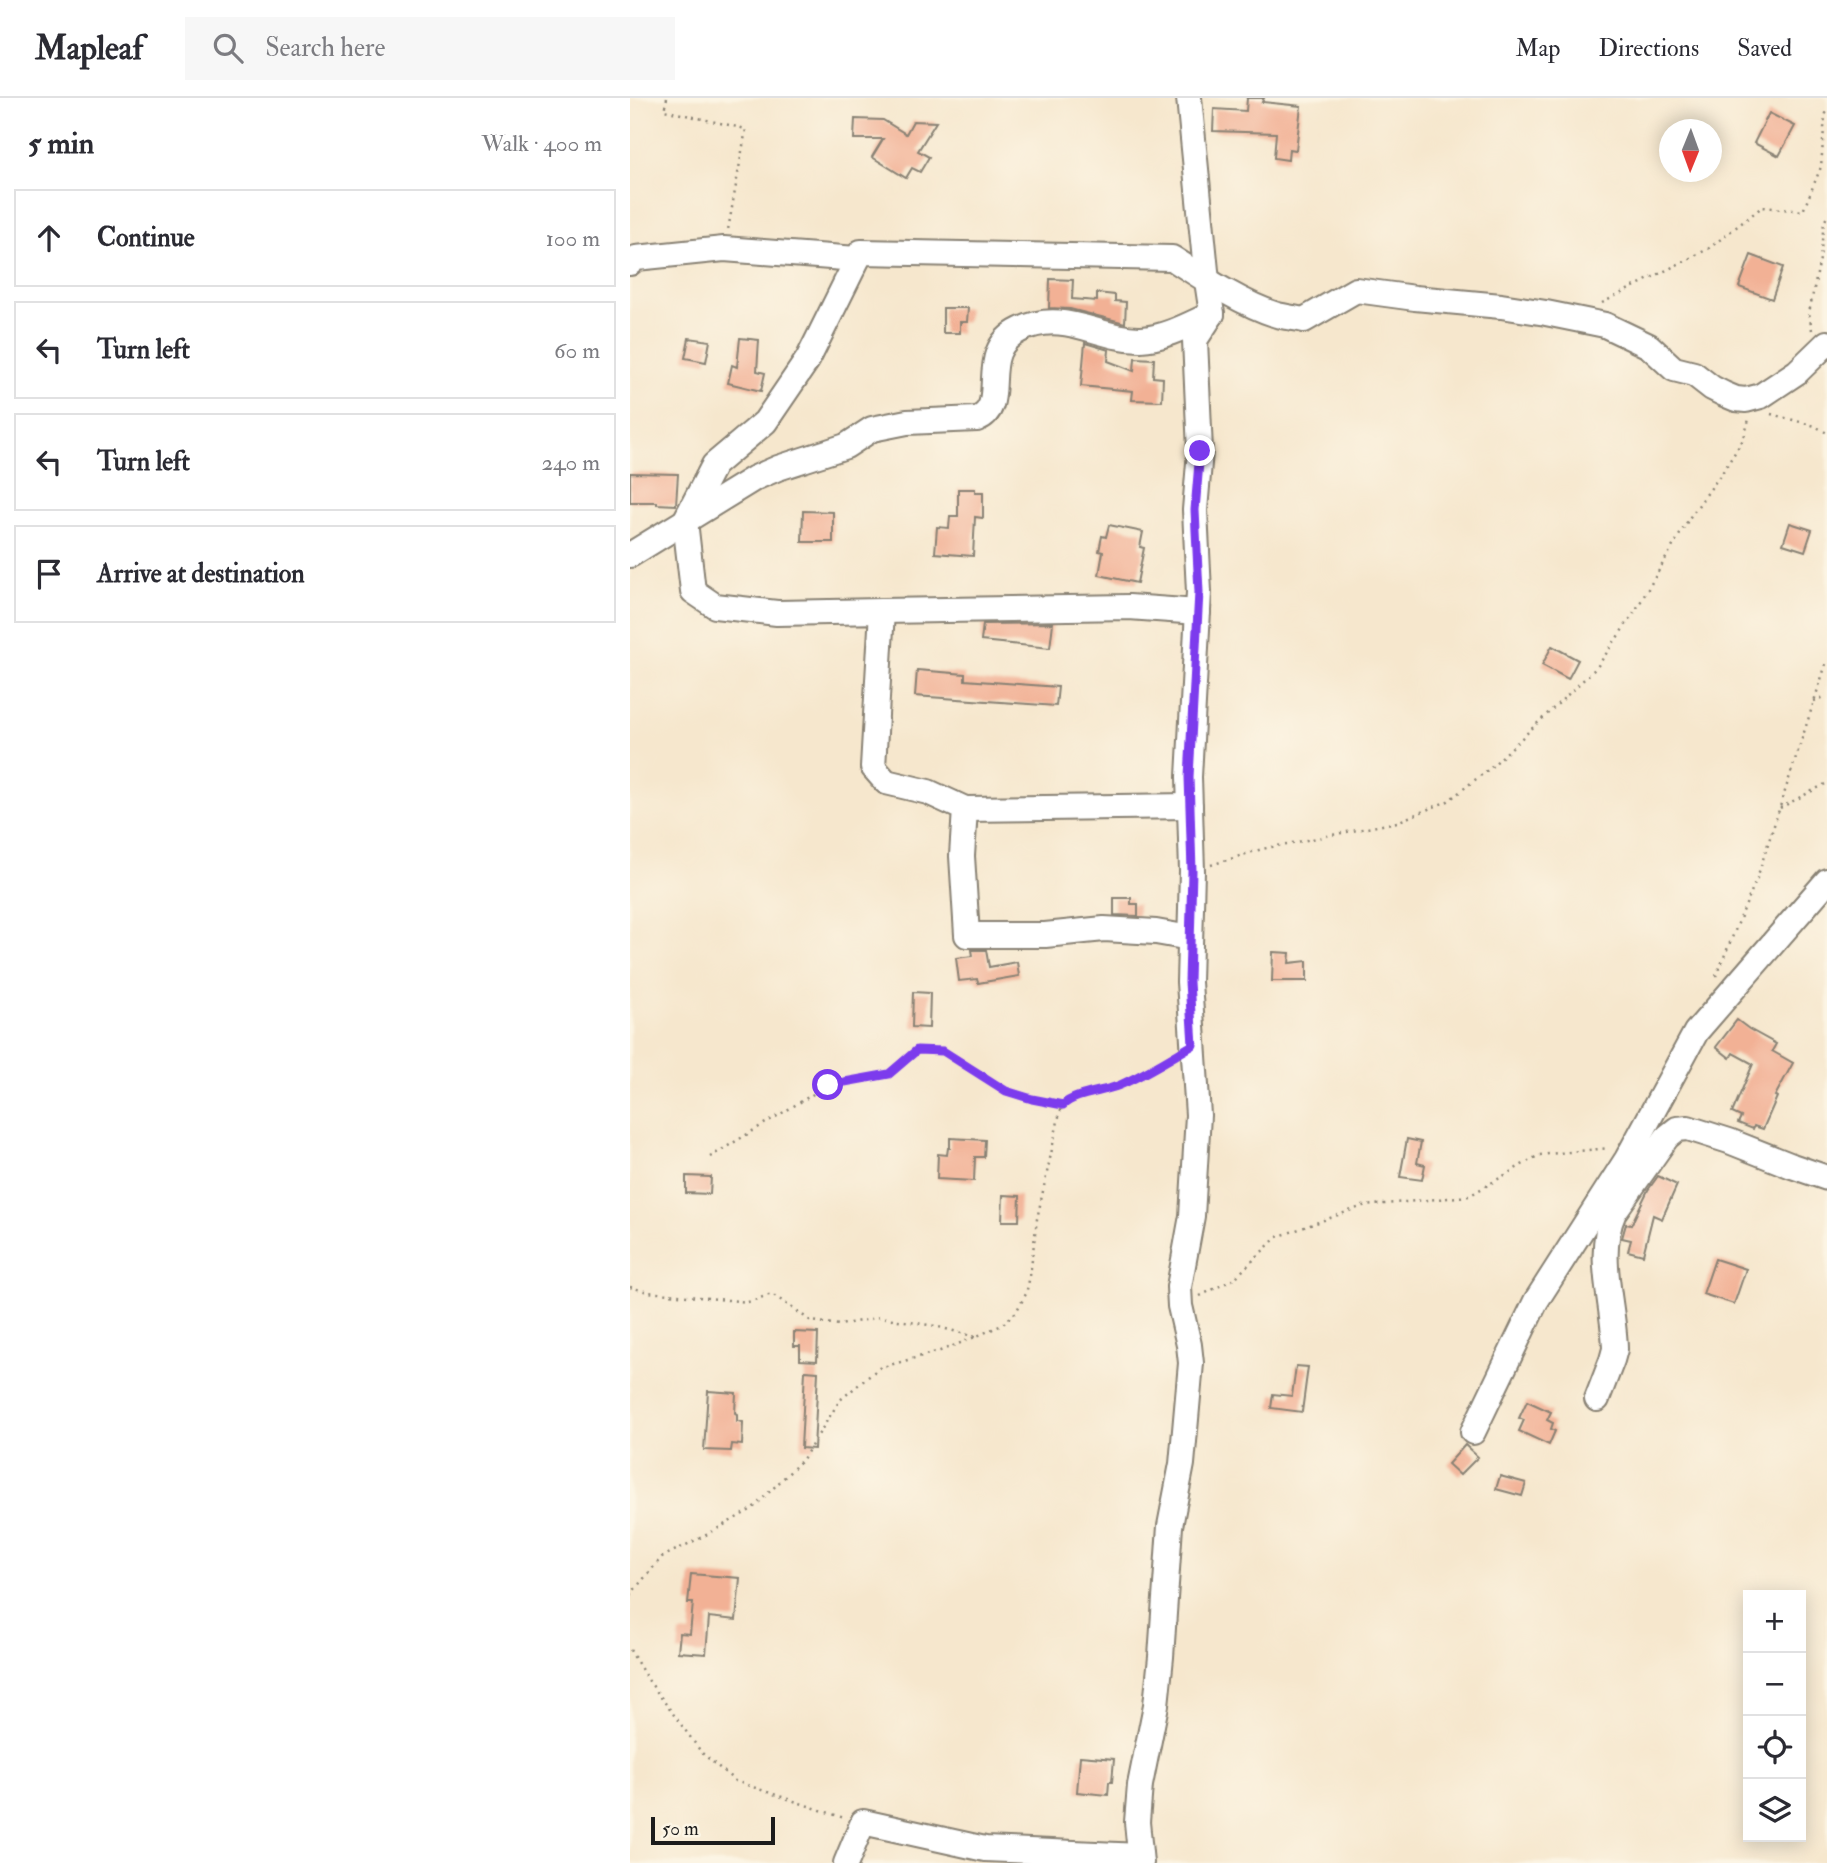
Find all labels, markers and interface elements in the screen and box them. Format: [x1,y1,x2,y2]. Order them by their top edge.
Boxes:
search box [185,17,675,80]
text: Mapleaf [35,28,143,69]
icon: search [209,29,247,67]
text: Search here [265,32,385,64]
text: Map [1515,33,1560,64]
text: Directions [1598,33,1699,64]
text: Saved [1737,33,1792,64]
north arrow [1659,119,1722,182]
text: 5 min [28,125,94,162]
text: Walk · 400 m [481,129,602,158]
icon: ahead [30,219,68,257]
text: Continue [97,222,195,254]
text: 100 m [546,224,600,253]
icon: left [30,331,68,369]
text: Turn left [97,334,190,366]
text: 60 m [554,336,600,365]
route end [1184,435,1215,466]
icon: left [30,443,68,481]
text: Turn left [97,446,190,478]
text: 240 m [541,448,600,477]
icon: arrive [30,555,68,593]
text: Arrive at destination [97,558,305,590]
route start [812,1069,843,1100]
map controls [1743,1590,1806,1842]
button: + [1743,1590,1806,1653]
button: − [1743,1653,1806,1716]
button: locate [1743,1716,1806,1779]
button: layers [1743,1779,1806,1842]
scale bar [651,1814,775,1846]
text: 50 m [662,1817,699,1841]

